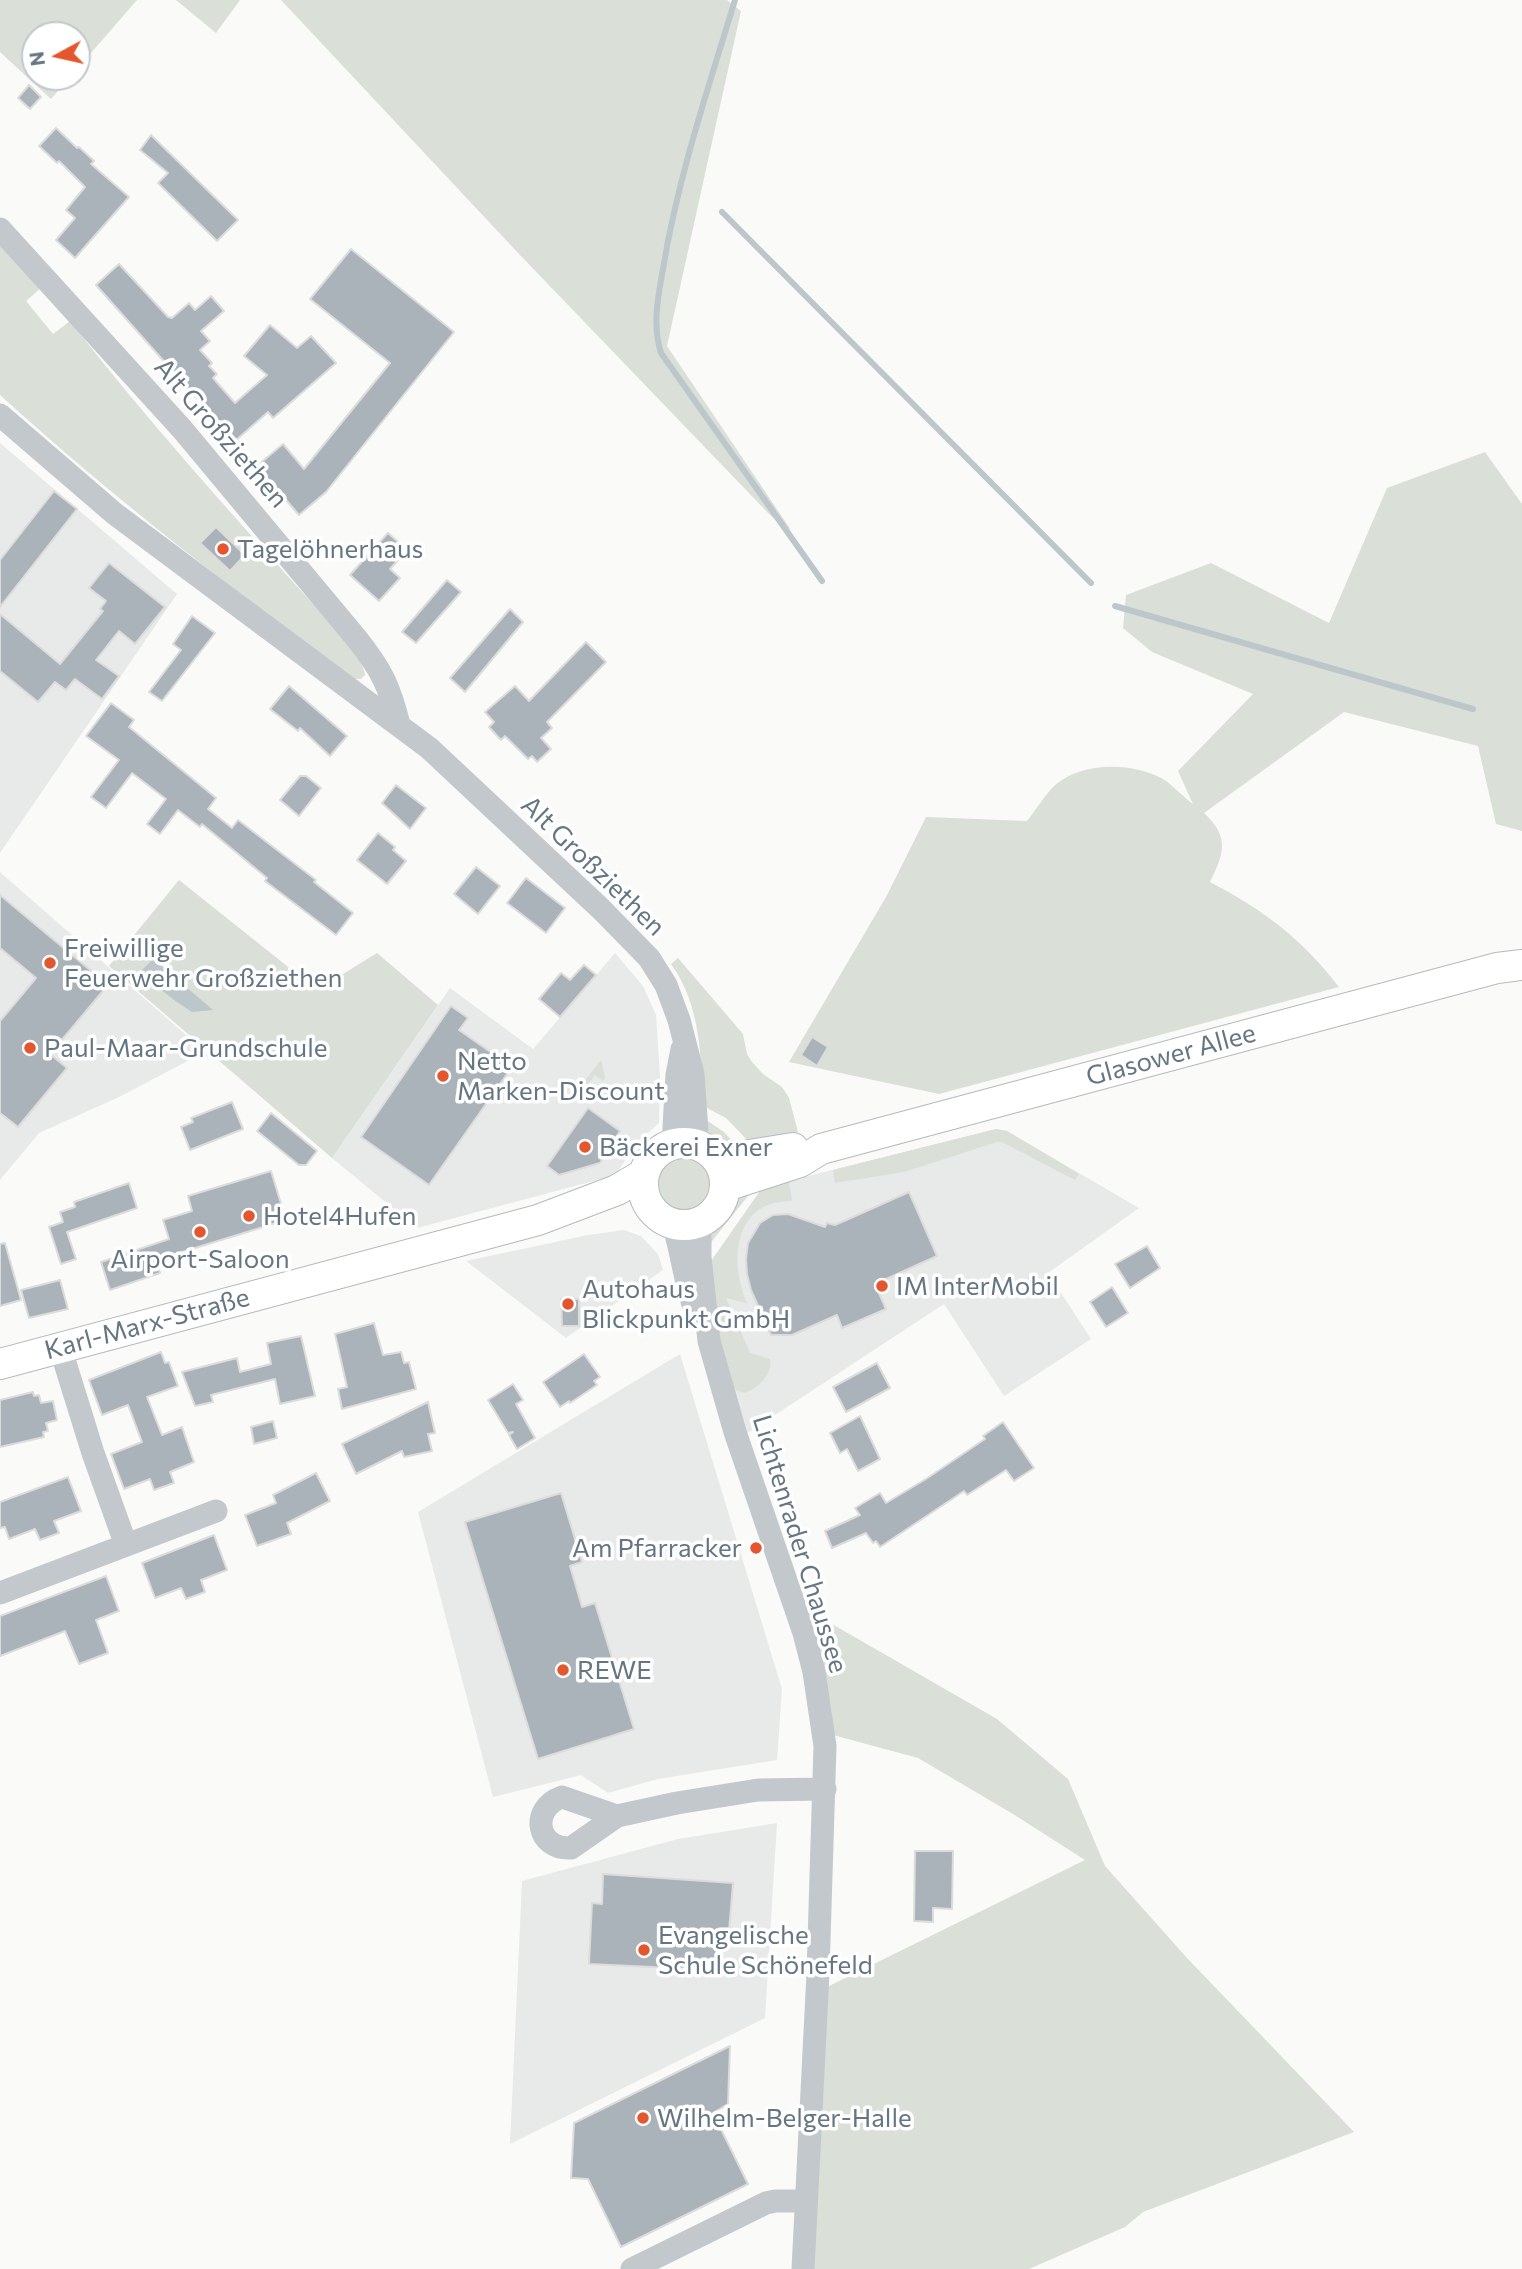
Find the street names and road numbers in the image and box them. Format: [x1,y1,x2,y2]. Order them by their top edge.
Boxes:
street label: Alt Großziethen [148,352,294,514]
street label: Alt Großziethen [515,790,671,942]
street label: Glasower Allee [1083,1017,1259,1093]
street label: Karl-Marx-Straße [41,1282,253,1366]
street label: Lichtenrader Chaussee [746,1411,854,1677]

